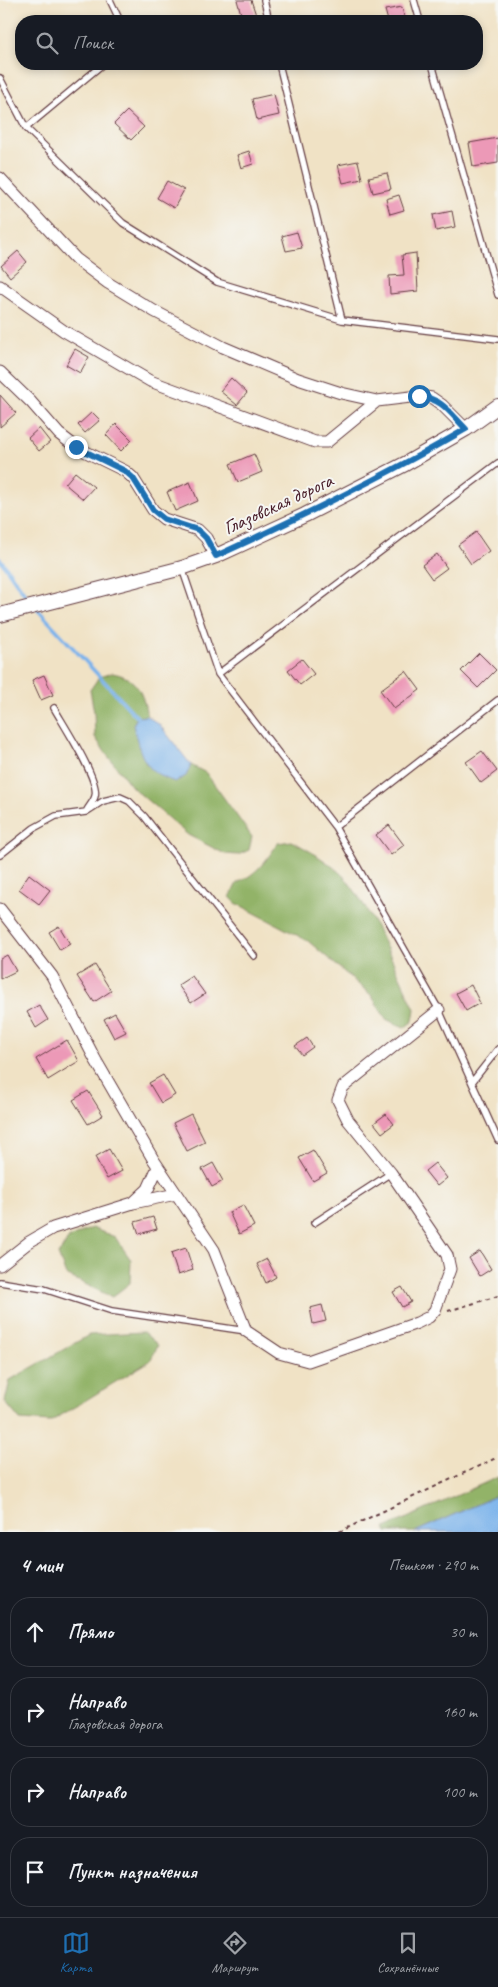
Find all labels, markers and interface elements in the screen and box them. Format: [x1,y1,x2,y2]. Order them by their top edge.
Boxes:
search box [15,15,483,70]
icon: search [33,29,61,57]
text: Поиск [73,31,113,55]
route start [408,385,431,408]
route end [65,436,88,459]
street label: Глазовская дорога [219,467,338,540]
text: 4 мин [20,1552,63,1578]
text: Пешком · 290 m [389,1555,478,1575]
icon: ahead [21,1618,49,1646]
text: Прямо [68,1620,113,1644]
text: 30 m [450,1622,477,1642]
text: Направо [68,1690,126,1714]
icon: right [21,1698,49,1726]
text: 160 m [443,1702,477,1722]
text: Глазовская дорога [68,1714,162,1734]
icon: right [21,1778,49,1806]
text: Направо [68,1780,126,1804]
text: 100 m [443,1782,477,1802]
icon: arrive [21,1858,49,1886]
text: Пункт назначения [68,1860,197,1884]
tab: Карта [60,1929,92,1976]
tab: Маршрут [212,1929,258,1976]
tab: Сохранённые [377,1929,438,1976]

